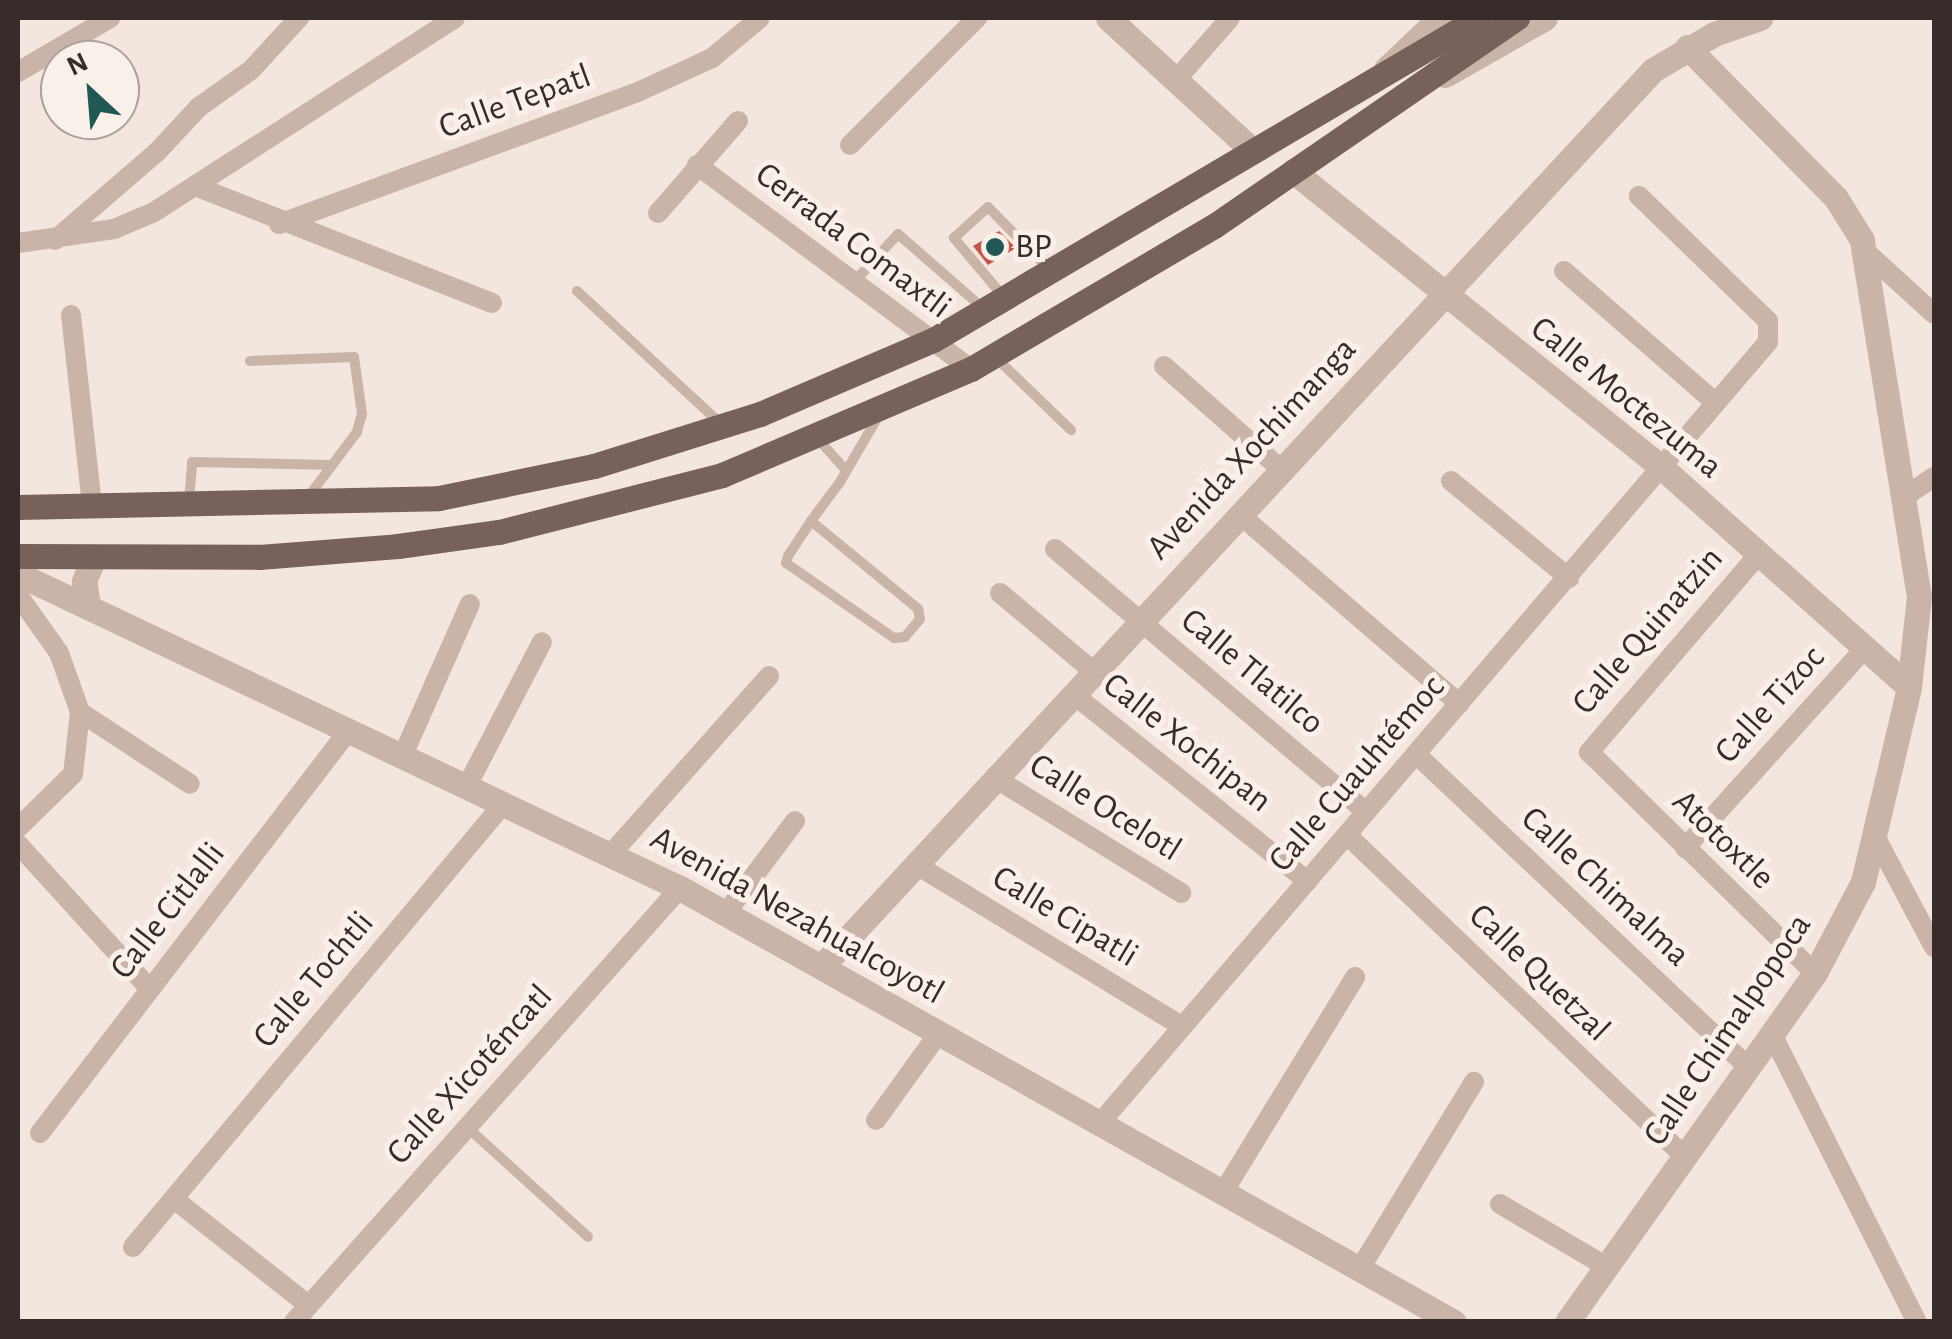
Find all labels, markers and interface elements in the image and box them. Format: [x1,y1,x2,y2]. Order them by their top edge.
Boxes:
north arrow [40,40,140,140]
text: N [63,48,93,82]
street label: Calle Tepatl [433,55,597,149]
street label: Cerrada Comaxtli [747,154,959,328]
place label: BP [1015,226,1052,268]
marker: BP [984,236,1006,258]
street label: Calle Moctezuma [1522,308,1730,488]
street label: Avenida Xochimanga [1138,329,1366,569]
street label: Calle Quinatzin [1564,539,1732,723]
street label: Calle Tlatilco [1172,600,1332,744]
street label: Calle Tizoc [1706,638,1834,772]
street label: Calle Xochipan [1094,664,1280,822]
street label: Calle Cuauhtémoc [1260,667,1454,881]
street label: Calle Ocelotl [1021,745,1189,871]
street label: Atotoxtle [1663,781,1783,899]
street label: Calle Chimalma [1512,798,1698,976]
street label: Avenida Nezahualcoyotl [643,818,951,1014]
street label: Calle Citlalli [102,834,234,988]
street label: Calle Cipatli [985,857,1145,977]
street label: Calle Quetzal [1460,895,1618,1051]
street label: Calle Tochtli [245,903,383,1057]
street label: Calle Chimalpopoca [1635,906,1821,1154]
street label: Calle Xicoténcatl [378,976,562,1174]

